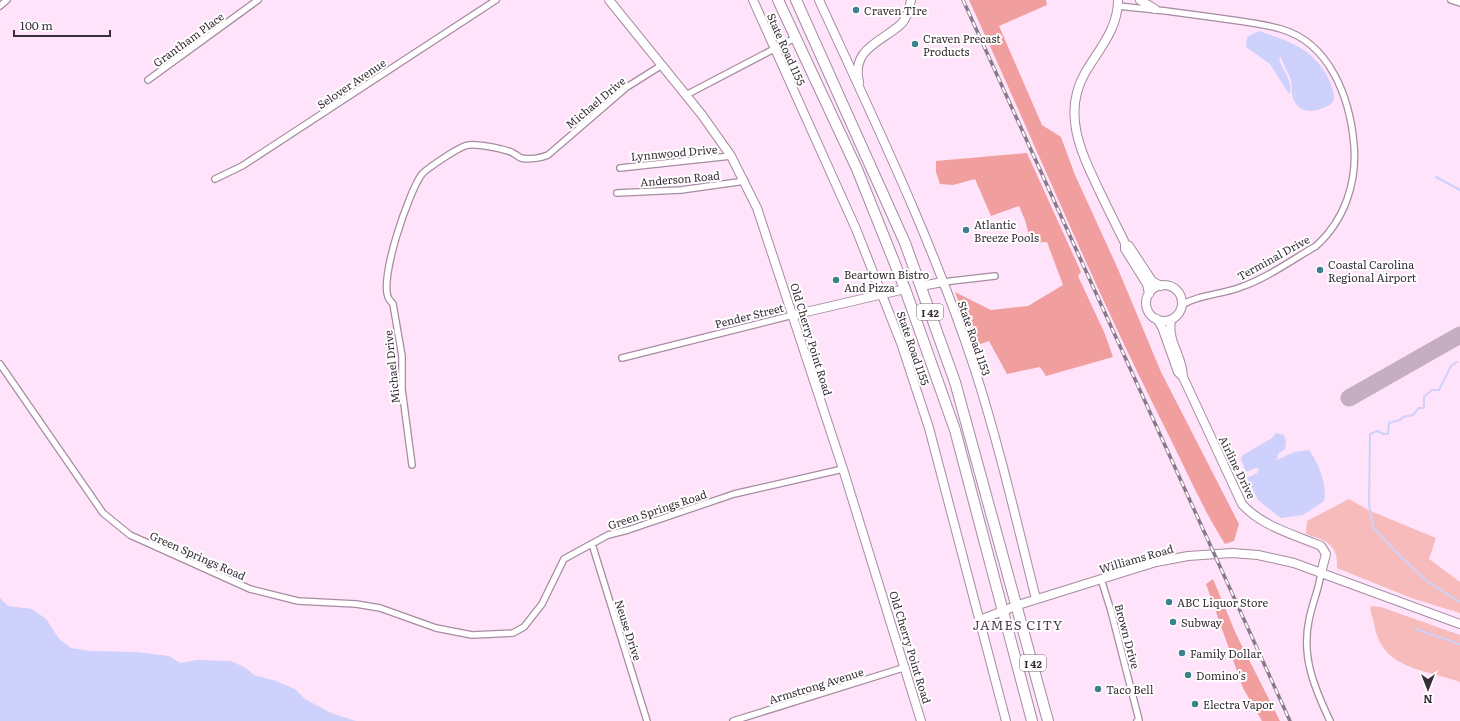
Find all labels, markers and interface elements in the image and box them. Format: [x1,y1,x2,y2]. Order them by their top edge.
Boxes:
place label: Craven TIre [864,2,927,18]
marker: Craven TIre [851,5,861,15]
street label: Grantham Place [149,8,227,70]
street label: State Road 1155 [764,10,810,88]
scale bar [14,12,110,38]
text: 100 m [20,16,53,34]
place label: Craven Precast Products [923,30,1001,59]
marker: Craven Precast Products [910,39,920,49]
street label: Selover Avenue [313,54,389,112]
street label: Michael Drive [562,72,629,132]
street label: Lynnwood Drive [630,140,718,164]
street label: Anderson Road [639,167,721,189]
place label: Atlantic Breeze Pools [974,216,1039,245]
marker: Atlantic Breeze Pools [961,225,971,235]
street label: Terminal Drive [1234,230,1312,284]
place label: Coastal Carolina Regional Airport [1328,256,1417,285]
marker: Coastal Carolina Regional Airport [1315,265,1325,275]
place label: Beartown Bistro And Pizza [844,266,929,295]
marker: Beartown Bistro And Pizza [831,275,841,285]
street label: Old Cherry Point Road [787,281,837,398]
street label: State Road 1153 [955,298,995,378]
street label: Pender Street [713,299,786,331]
road number: I 42 [917,304,943,320]
street label: State Road 1155 [894,309,934,388]
street label: Michael Drive [379,329,403,404]
street label: Airline Drive [1216,433,1260,501]
street label: Green Springs Road [605,485,709,533]
street label: Green Springs Road [148,527,249,583]
street label: Williams Road [1097,540,1175,576]
street label: Old Cherry Point Road [886,589,936,706]
place label: ABC Liquor Store [1177,594,1268,610]
marker: ABC Liquor Store [1164,597,1174,607]
street label: Neuse Drive [612,598,646,663]
street label: Brown Drive [1112,602,1144,670]
place label: Subway [1181,614,1222,630]
district label: JAMES CITY [973,615,1063,634]
marker: Subway [1168,617,1178,627]
place label: Family Dollar [1190,645,1262,661]
marker: Family Dollar [1177,648,1187,658]
road number: I 42 [1020,655,1046,671]
street label: Armstrong Avenue [767,663,866,707]
place label: Domino's [1196,667,1246,683]
north arrow [1408,669,1448,709]
marker: Domino's [1183,670,1193,680]
place label: Taco Bell [1106,681,1154,697]
marker: Taco Bell [1093,684,1103,694]
text: N [1423,692,1433,708]
place label: Electra Vapor [1203,696,1275,712]
marker: Electra Vapor [1190,699,1200,709]

